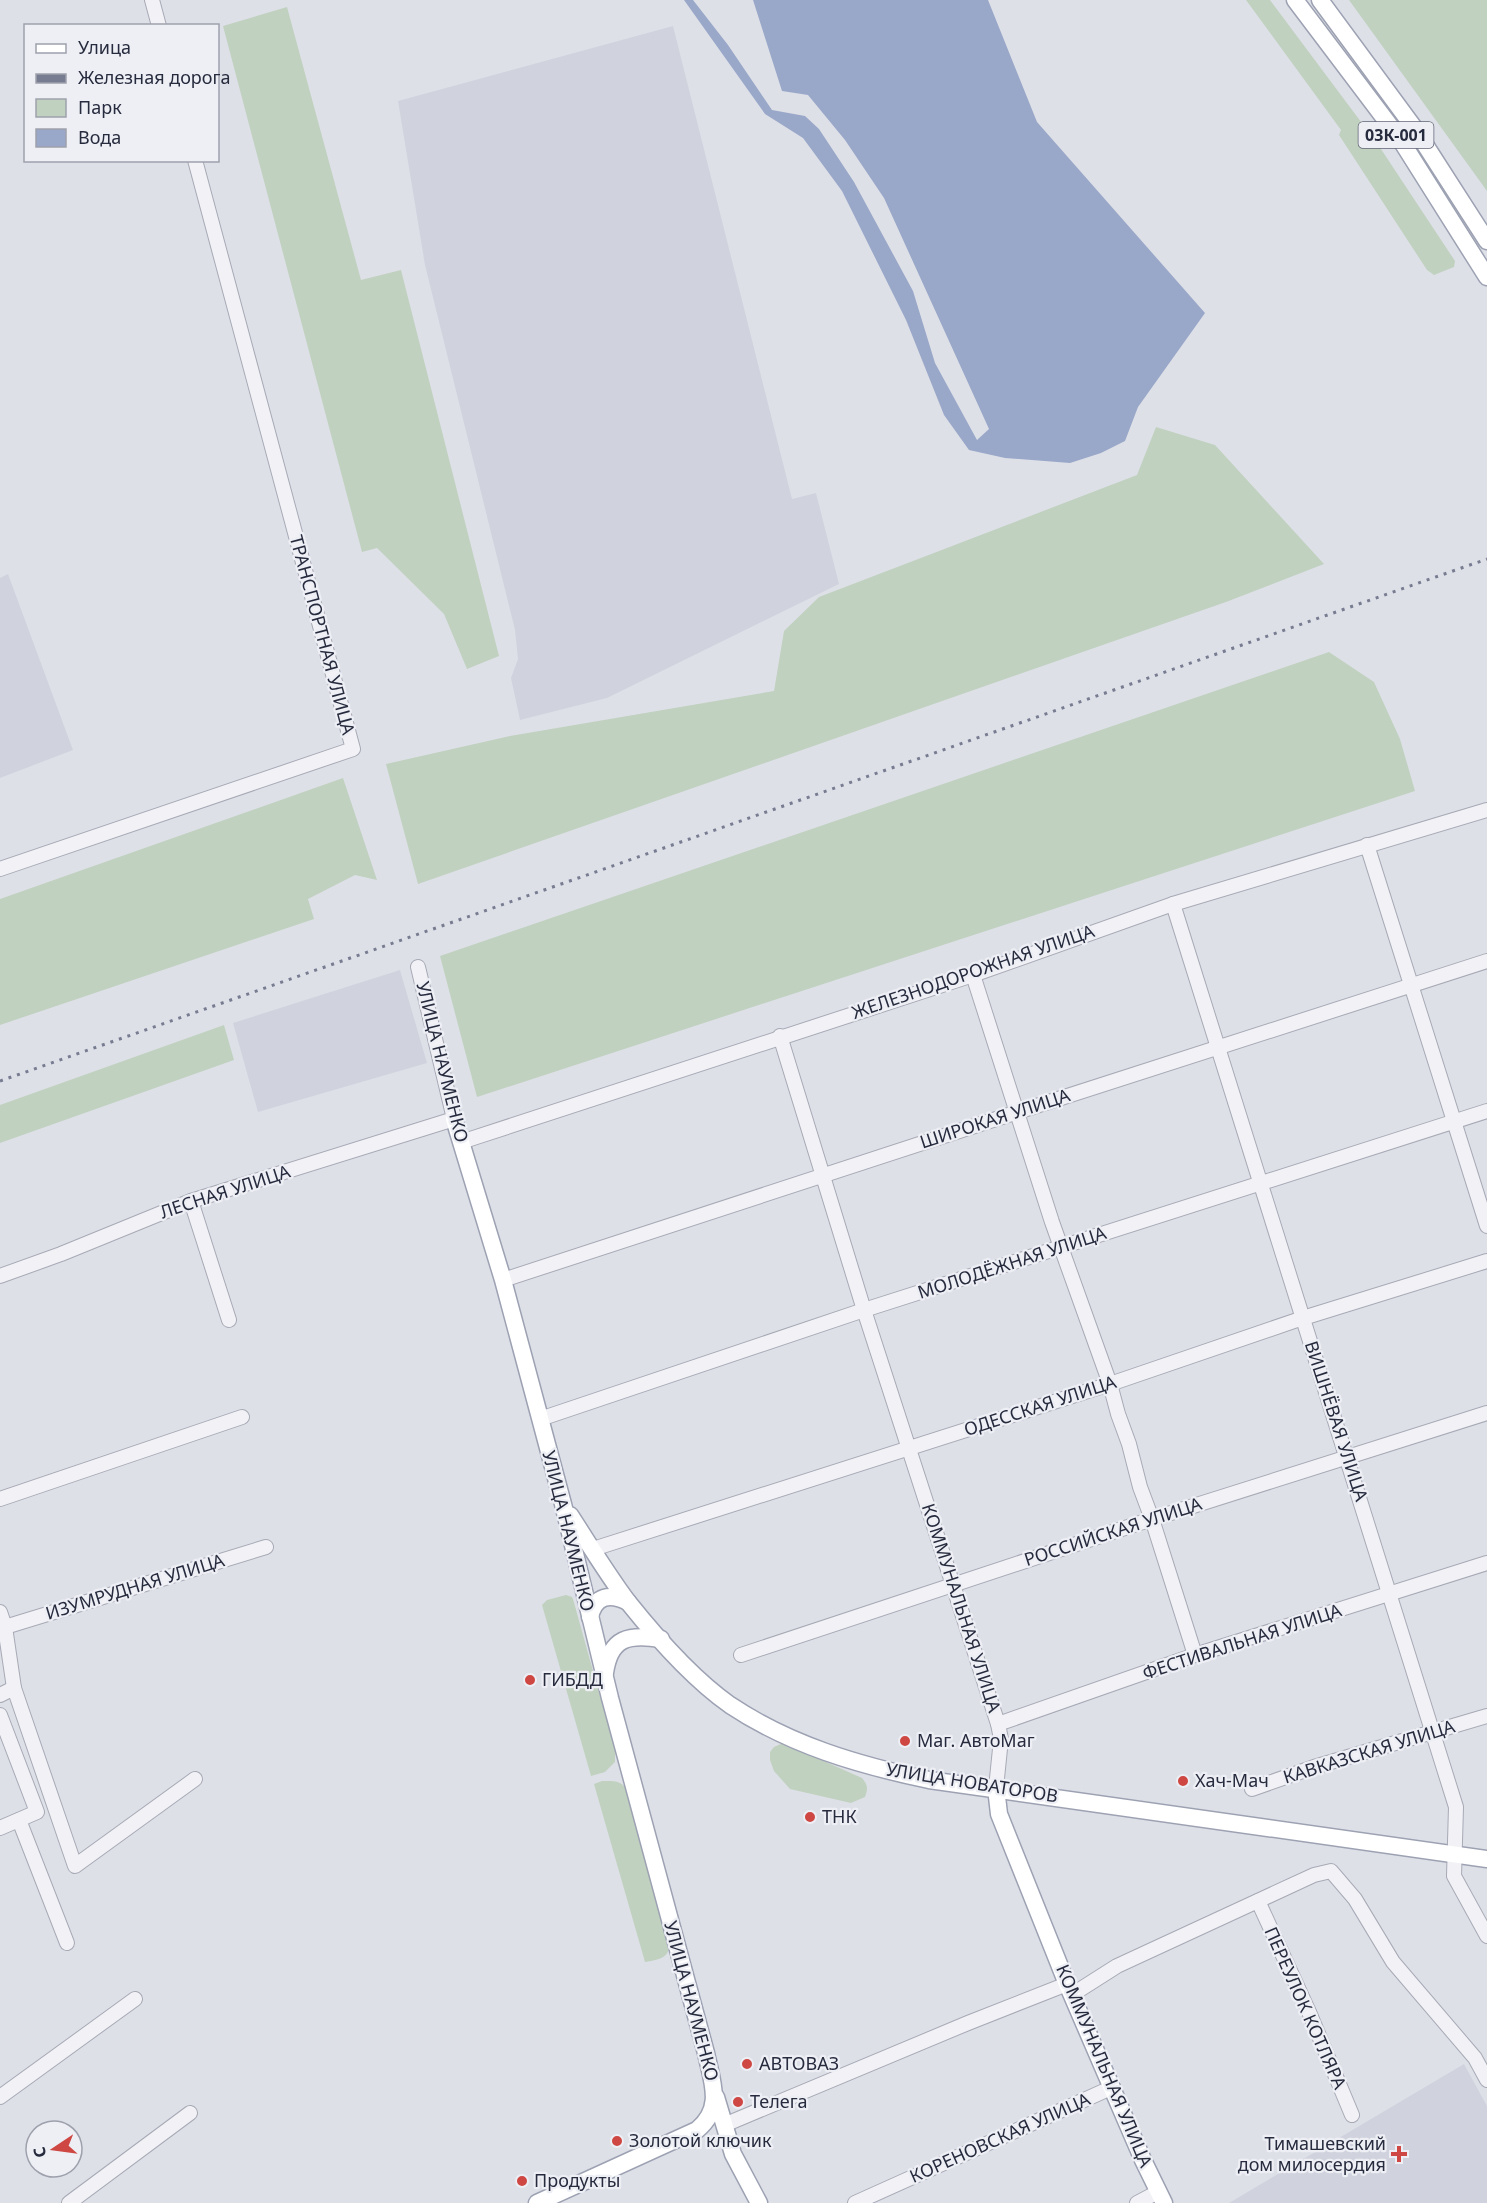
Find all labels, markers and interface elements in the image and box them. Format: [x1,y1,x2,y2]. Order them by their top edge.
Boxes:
legend [24,24,219,162]
text: Улица [78,35,131,59]
text: Железная дорога [78,65,230,89]
text: Парк [78,95,122,119]
road number: 03К-001 [1358,122,1434,148]
text: Вода [78,125,121,149]
street label: ТРАНСПОРТНАЯ УЛИЦА [285,532,361,738]
street label: ЖЕЛЕЗНОДОРОЖНАЯ УЛИЦА [848,918,1098,1024]
street label: УЛИЦА НАУМЕНКО [411,979,475,1145]
street label: ШИРОКАЯ УЛИЦА [917,1082,1073,1154]
street label: ЛЕСНАЯ УЛИЦА [157,1159,293,1223]
street label: МОЛОДЁЖНАЯ УЛИЦА [914,1220,1109,1304]
street label: ВИШНЁВАЯ УЛИЦА [1300,1338,1374,1504]
street label: ОДЕССКАЯ УЛИЦА [961,1369,1119,1441]
street label: УЛИЦА НАУМЕНКО [537,1448,601,1614]
street label: РОССИЙСКАЯ УЛИЦА [1021,1491,1205,1571]
street label: КОММУНАЛЬНАЯ УЛИЦА [917,1500,1007,1716]
street label: ИЗУМРУДНАЯ УЛИЦА [42,1547,228,1625]
street label: ФЕСТИВАЛЬНАЯ УЛИЦА [1139,1597,1345,1685]
place label: ГИБДД [542,1667,603,1691]
marker: ГИБДД [523,1673,537,1687]
street label: КАВКАЗСКАЯ УЛИЦА [1280,1713,1458,1789]
place label: Маг. АвтоМаг [917,1728,1035,1752]
marker: Маг. АвтоМаг [898,1734,912,1748]
street label: УЛИЦА НОВАТОРОВ [884,1757,1060,1807]
place label: Хач-Мач [1195,1768,1269,1792]
marker: Хач-Мач [1176,1774,1190,1788]
place label: ТНК [822,1804,857,1828]
marker: ТНК [803,1810,817,1824]
street label: УЛИЦА НАУМЕНКО [659,1918,725,2083]
street label: ПЕРЕУЛОК КОТЛЯРА [1259,1923,1353,2093]
street label: КОММУНАЛЬНАЯ УЛИЦА [1051,1961,1159,2171]
place label: АВТОВАЗ [759,2051,839,2075]
marker: АВТОВАЗ [740,2057,754,2071]
street label: КОРЕНОВСКАЯ УЛИЦА [906,2086,1094,2188]
place label: Телега [750,2089,808,2113]
marker: Телега [731,2095,745,2109]
north arrow [24,2119,84,2179]
place label: Золотой ключик [629,2128,772,2152]
place label: Тимашевский дом милосердия [1238,2131,1386,2176]
marker: Золотой ключик [610,2134,624,2148]
text: С [28,2145,51,2160]
marker: Тимашевский дом милосердия [1390,2145,1408,2163]
place label: Продукты [534,2168,620,2192]
marker: Продукты [515,2174,529,2188]

